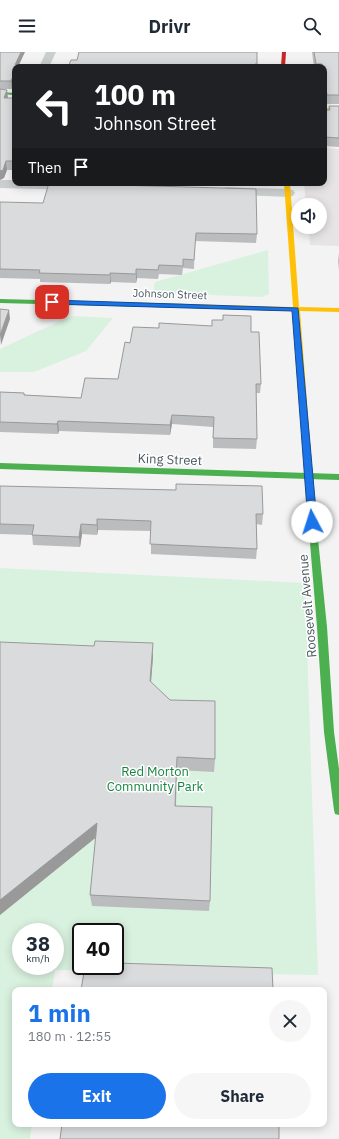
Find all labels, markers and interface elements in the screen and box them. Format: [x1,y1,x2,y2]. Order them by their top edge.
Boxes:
icon: menu [16,15,38,37]
text: Drivr [149,15,190,38]
icon: search [301,15,323,37]
text: 100 m [94,76,176,113]
icon: left [28,80,80,132]
text: Johnson Street [94,112,216,135]
icon: arrive [70,156,92,178]
text: Then [28,158,62,177]
map controls [291,198,327,234]
button: sound [291,198,327,234]
pin [35,285,69,319]
street label: Johnson Street [132,286,208,302]
icon: arrive [41,291,63,313]
street label: King Street [137,450,202,469]
position arrow [291,501,333,543]
street label: Roosevelt Avenue [294,553,320,658]
park label: Red Morton Community Park [107,763,203,795]
speed limit sign: 40 [72,923,124,975]
text: 38 [26,930,50,957]
text: km/h [26,952,50,965]
text: 1 min [28,997,91,1029]
button: close [269,1000,311,1042]
text: 180 m · 12:55 [28,1028,111,1045]
button: Exit [28,1073,166,1119]
button: Share [174,1073,311,1119]

